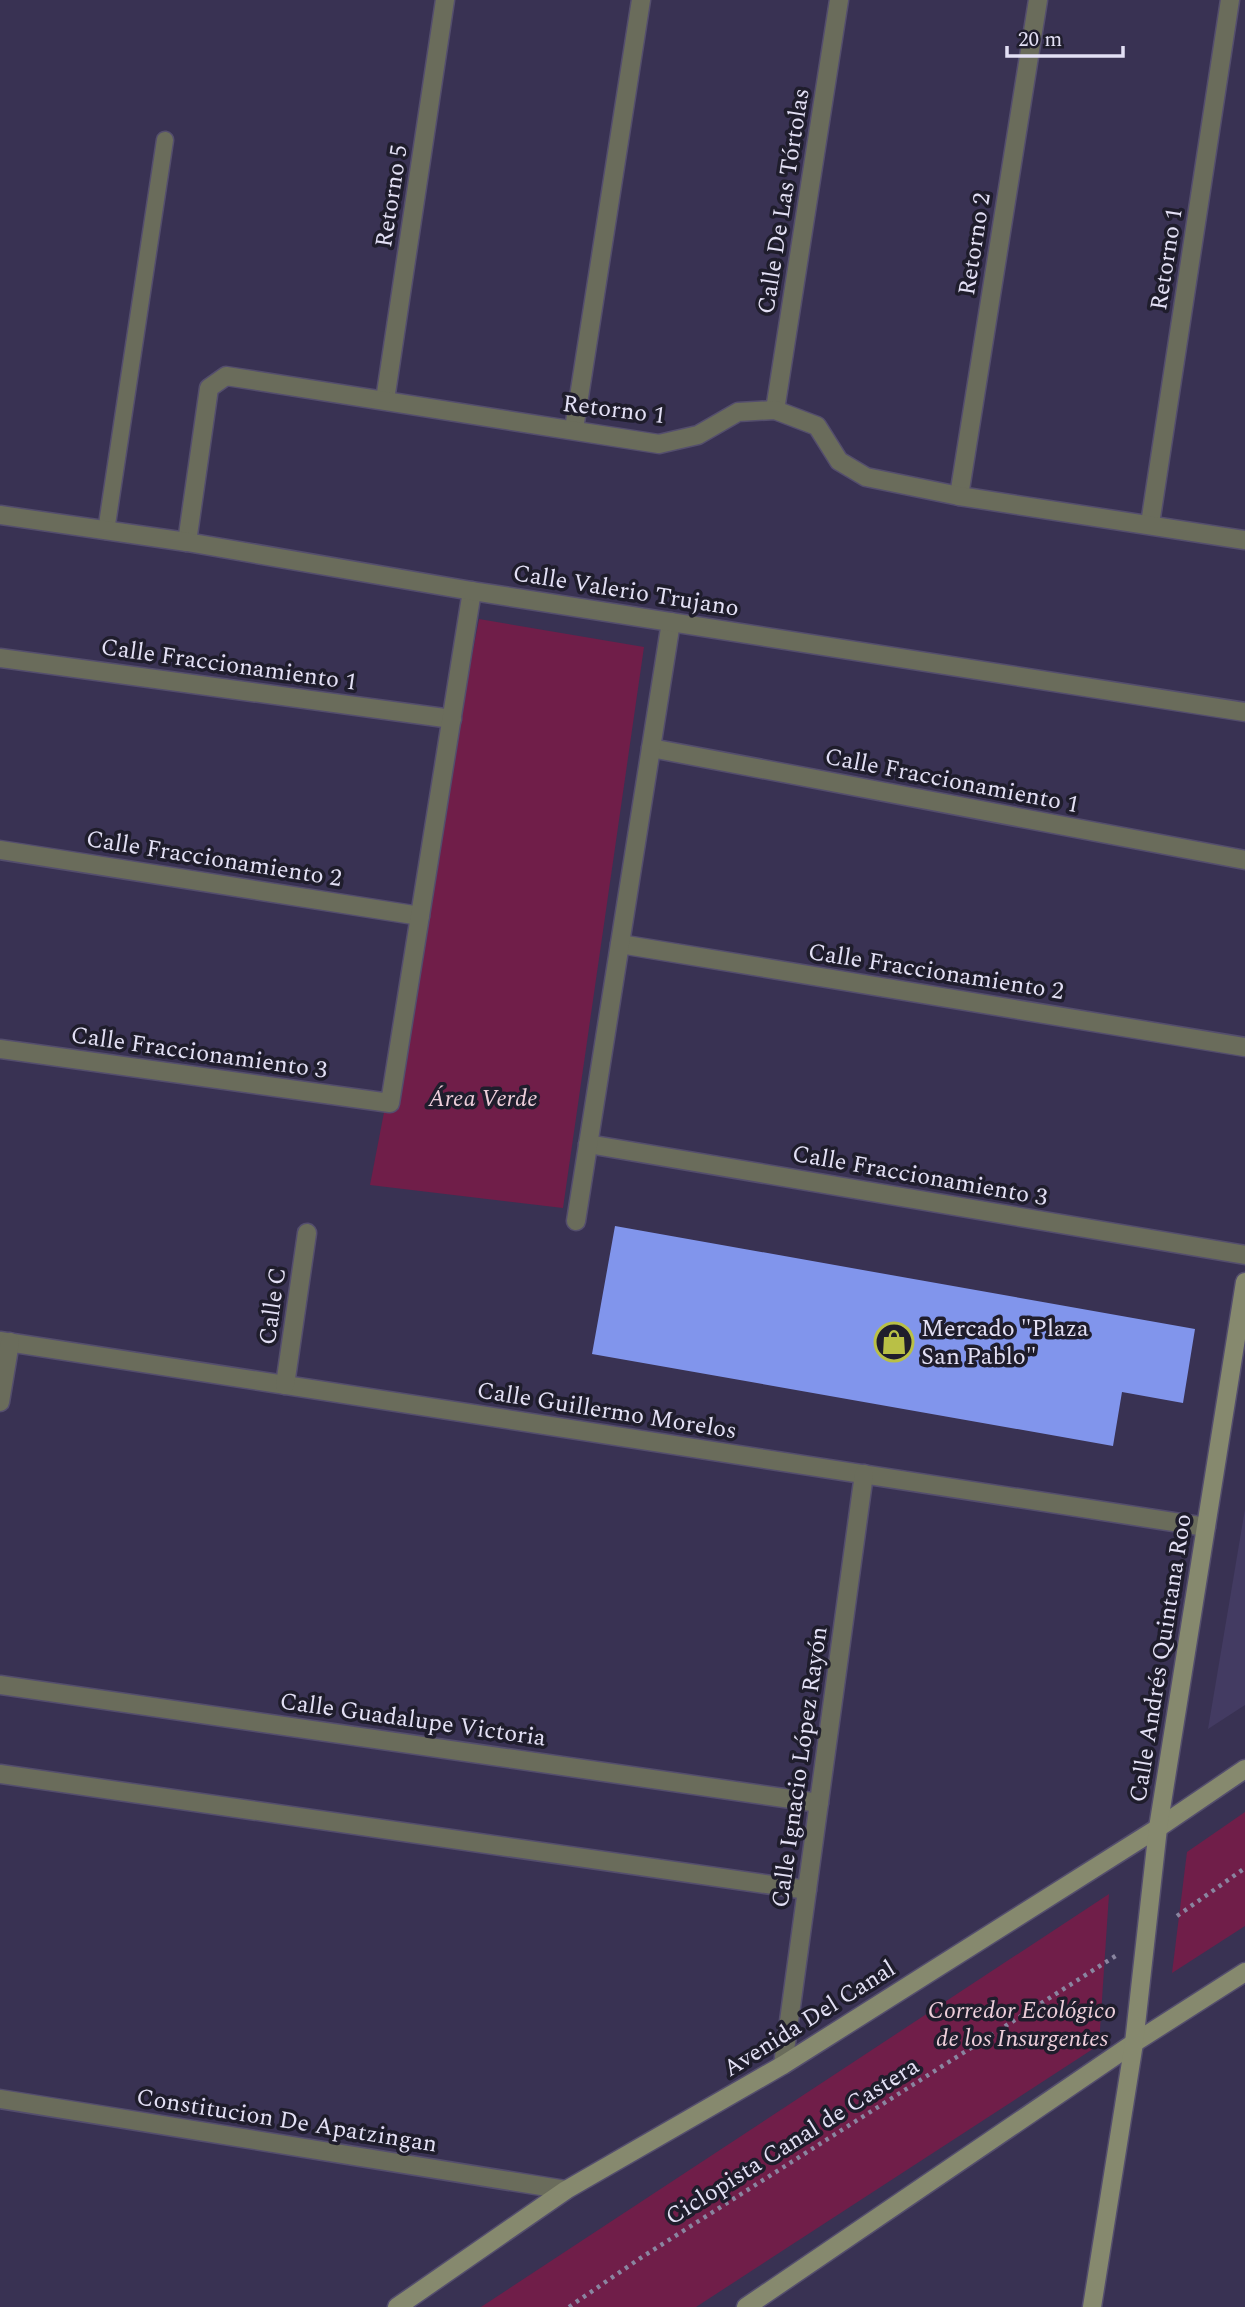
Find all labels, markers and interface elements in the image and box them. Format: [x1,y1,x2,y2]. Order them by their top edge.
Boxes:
scale bar [1007,14,1122,58]
text: 20 m [1018,24,1062,56]
street label: Calle De Las Tórtolas [748,86,820,317]
street label: Retorno 5 [366,142,418,250]
street label: Retorno 2 [949,190,1001,298]
street label: Retorno 1 [1141,205,1193,313]
street label: Retorno 1 [560,386,667,434]
street label: Calle Valerio Trujano [510,555,741,627]
street label: Calle Fraccionamiento 1 [98,629,359,701]
street label: Calle Fraccionamiento 1 [822,739,1082,823]
street label: Calle Fraccionamiento 2 [83,821,344,897]
street label: Calle Fraccionamiento 2 [805,934,1066,1010]
street label: Calle Fraccionamiento 3 [68,1017,329,1089]
park label: Área Verde [427,1081,538,1117]
street label: Calle Fraccionamiento 3 [789,1136,1050,1216]
street label: Calle C [250,1265,296,1347]
place label: Mercado "Plaza San Pablo" [921,1311,1089,1375]
shop icon: Mercado "Plaza San Pablo" [873,1321,915,1363]
street label: Calle Guillermo Morelos [474,1373,739,1449]
street label: Calle Andrés Quintana Roo [1120,1511,1202,1805]
street label: Calle Ignacio López Rayón [762,1624,838,1910]
street label: Calle Guadalupe Victoria [278,1683,548,1757]
street label: Avenida Del Canal [716,1951,903,2086]
park label: Corredor Ecológico de los Insurgentes [928,1993,1116,2057]
street label: Ciclopista Canal de Castera [659,2049,927,2235]
street label: Constitucion De Apatzingan [134,2079,440,2163]

